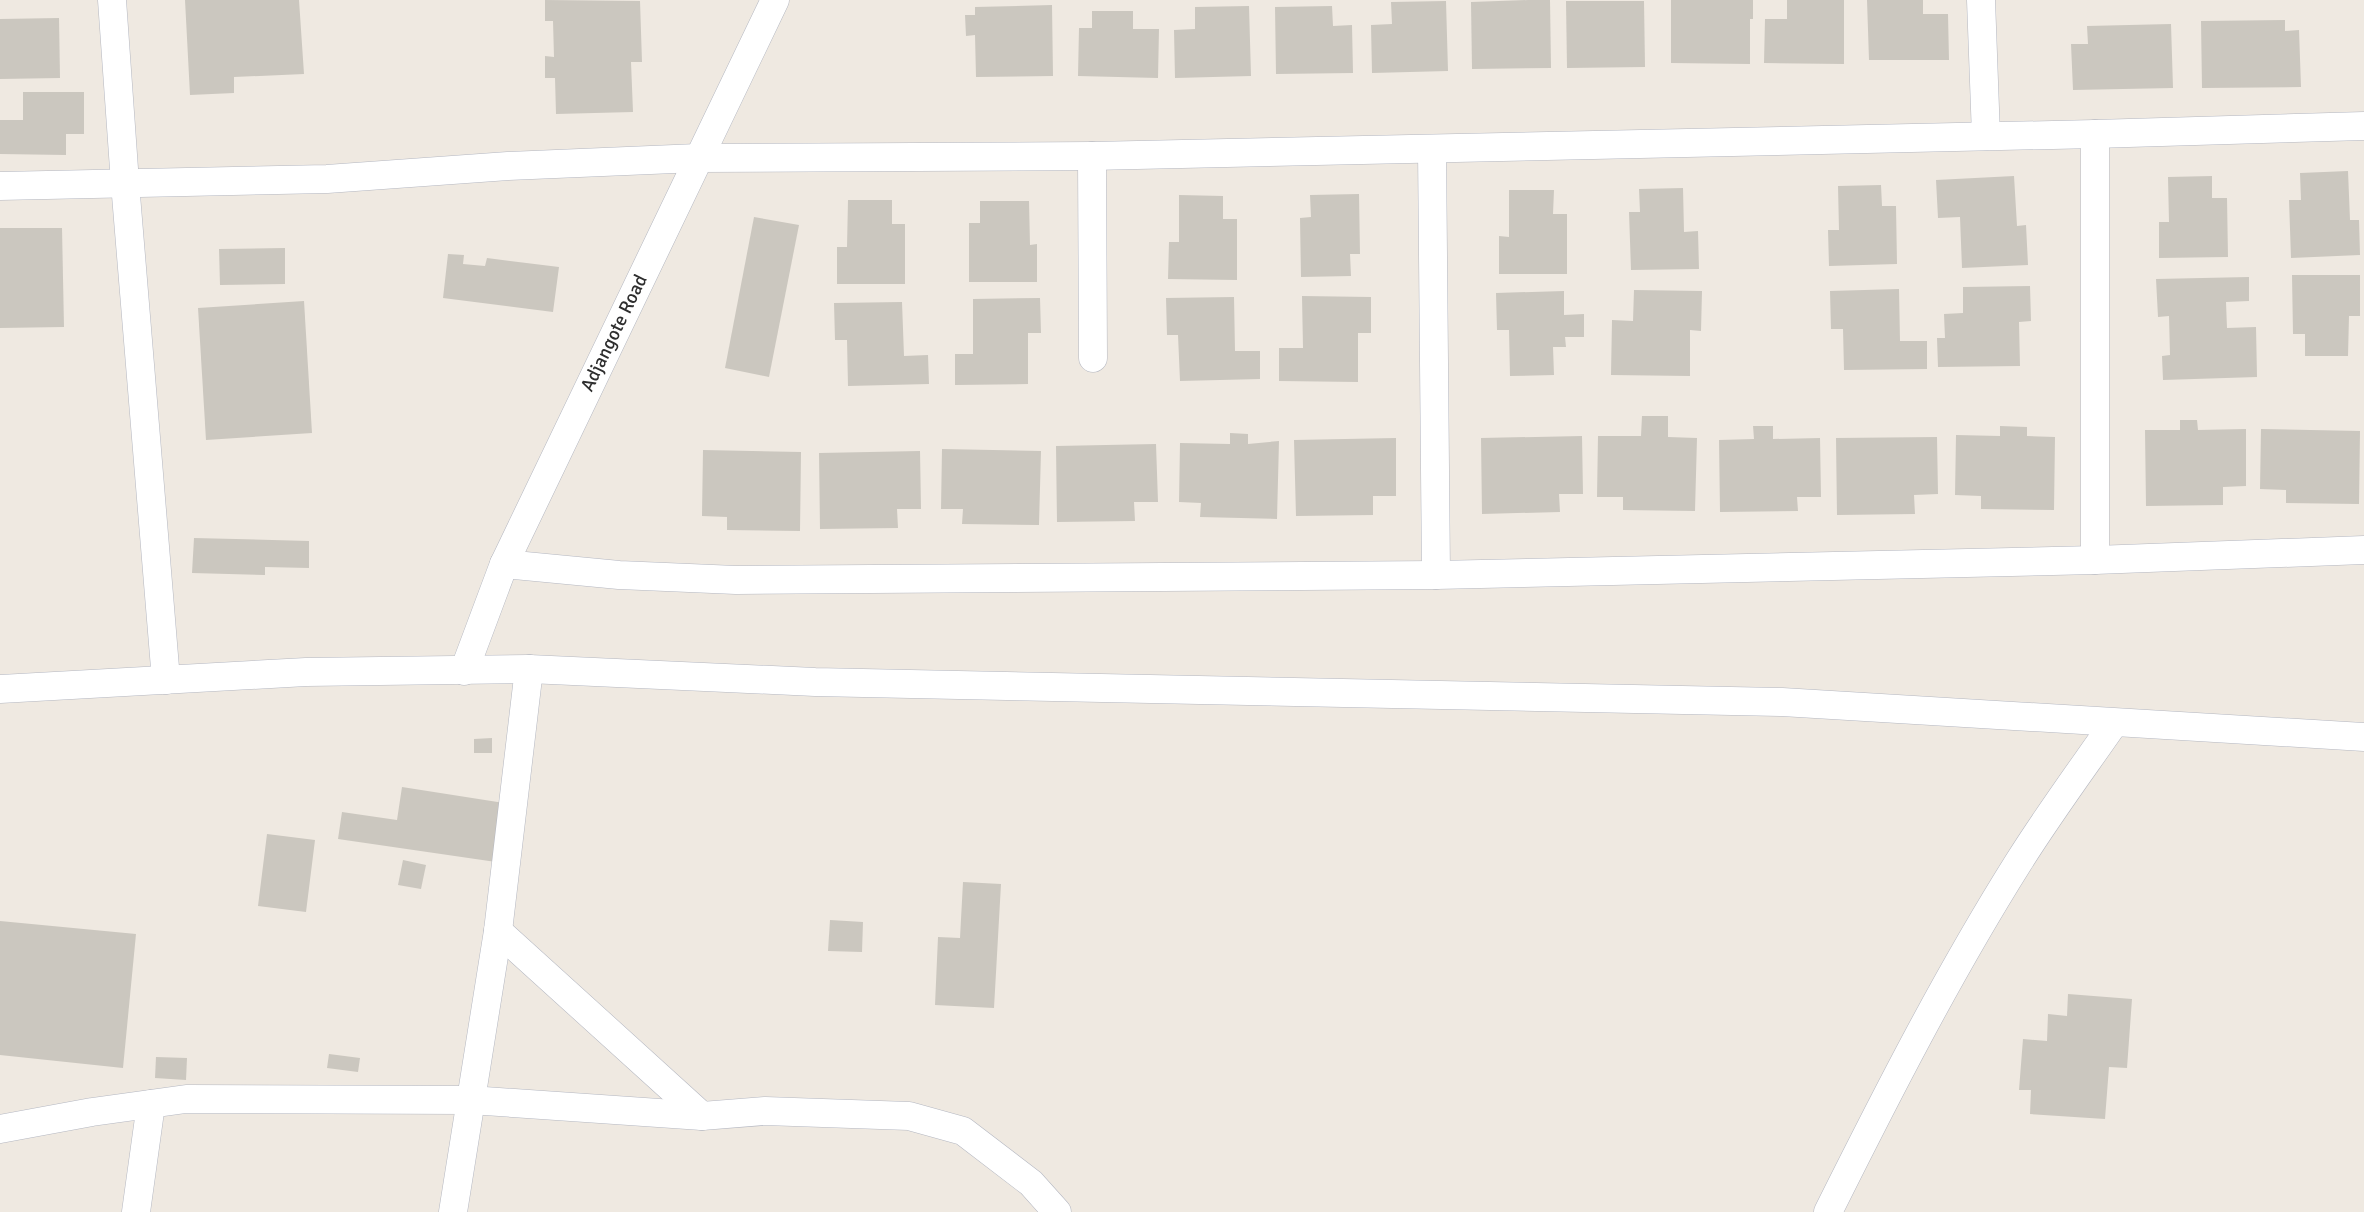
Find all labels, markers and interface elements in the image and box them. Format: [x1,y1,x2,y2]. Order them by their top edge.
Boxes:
street label: Adjangote Road [575,271,653,395]

